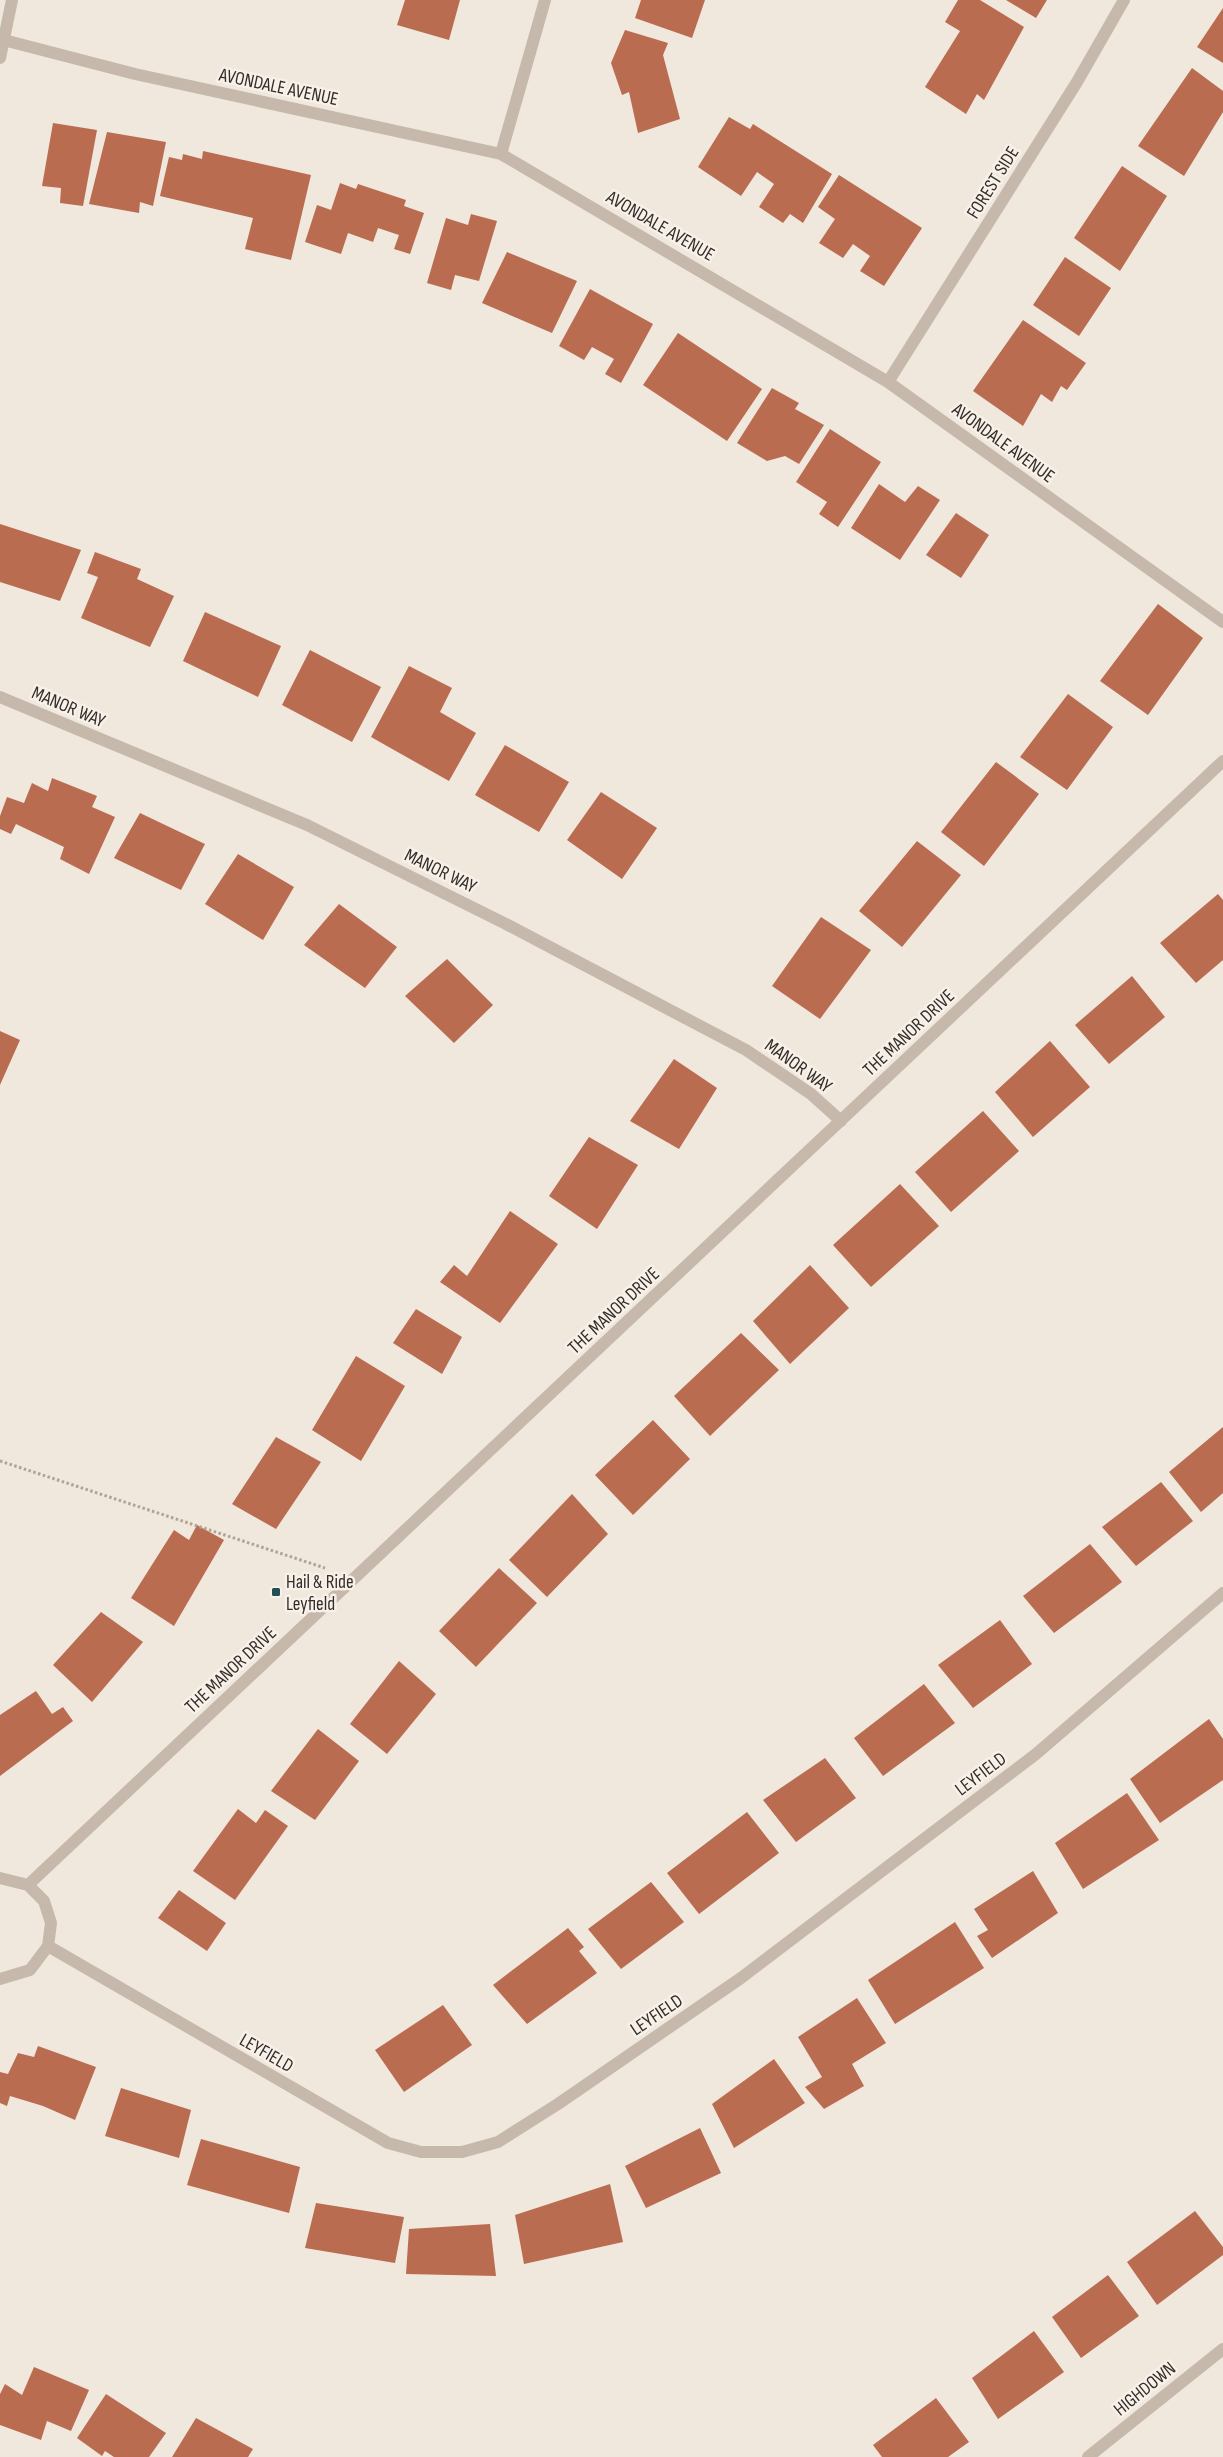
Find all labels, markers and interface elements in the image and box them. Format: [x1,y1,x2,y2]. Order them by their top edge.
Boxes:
street label: AVONDALE AVENUE [216,63,340,111]
street label: FOREST SIDE [962,142,1025,223]
street label: AVONDALE AVENUE [601,186,718,267]
street label: AVONDALE AVENUE [947,398,1059,488]
street label: MANOR WAY [28,682,109,733]
street label: MANOR WAY [400,844,480,899]
street label: THE MANOR DRIVE [858,985,960,1081]
street label: MANOR WAY [760,1034,836,1098]
street label: THE MANOR DRIVE [563,1263,665,1359]
place label: Hail & Ride Leyfield [286,1571,354,1616]
marker: Hail & Ride Leyfield [270,1586,282,1598]
street label: THE MANOR DRIVE [180,1622,282,1718]
street label: LEYFIELD [951,1747,1011,1801]
street label: LEYFIELD [626,1989,687,2041]
street label: LEYFIELD [235,2029,297,2078]
street label: HIGHDOWN [1109,2357,1181,2421]

